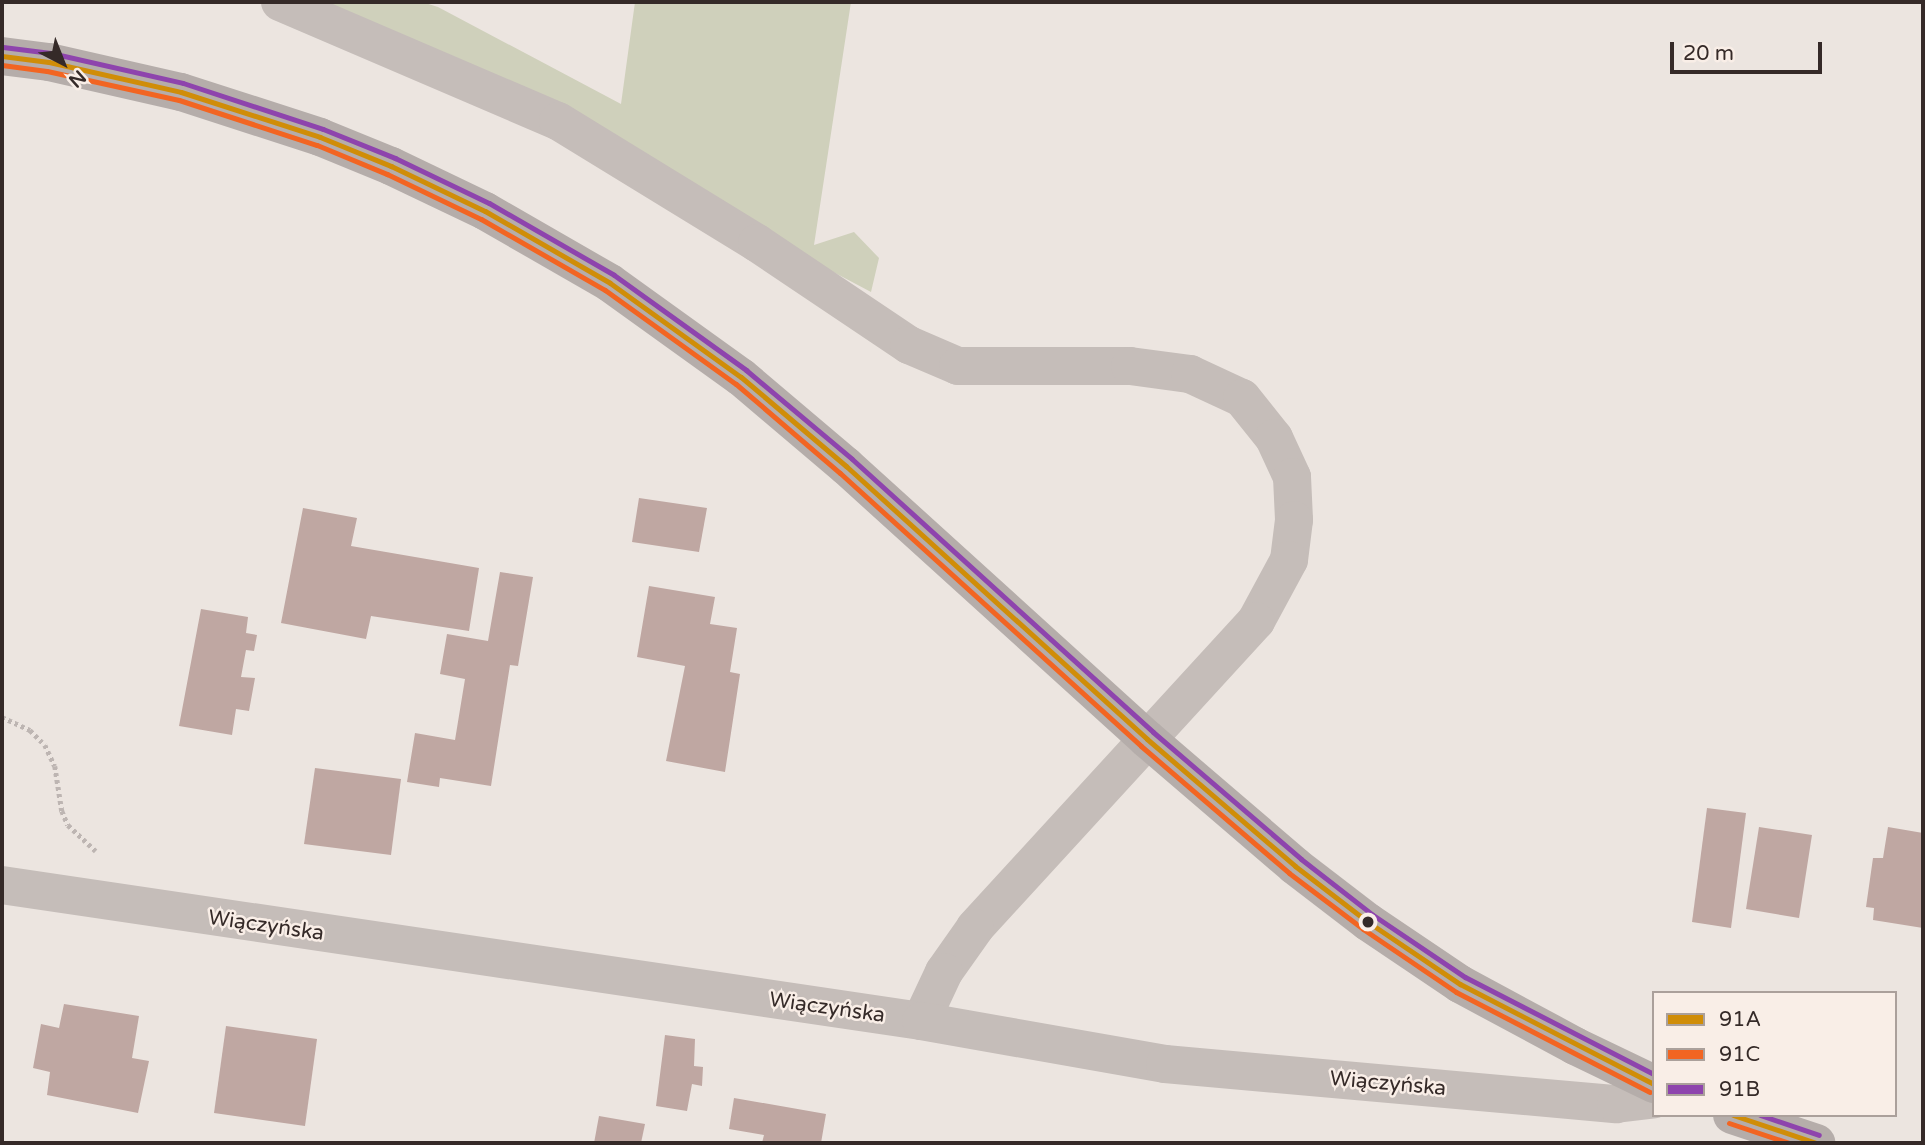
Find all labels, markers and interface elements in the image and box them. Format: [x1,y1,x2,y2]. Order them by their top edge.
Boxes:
north arrow [28,28,98,98]
scale bar [1673,28,1825,72]
text: 20 m [1683,41,1734,66]
text: N [64,65,90,92]
street label: Wiączyńska [206,905,326,947]
unlabelled marker [1361,915,1375,929]
street label: Wiączyńska [767,987,887,1029]
legend [1652,991,1897,1117]
text: 91A [1719,1007,1761,1032]
text: 91C [1719,1042,1760,1067]
street label: Wiączyńska [1329,1066,1447,1102]
text: 91B [1719,1077,1760,1102]

